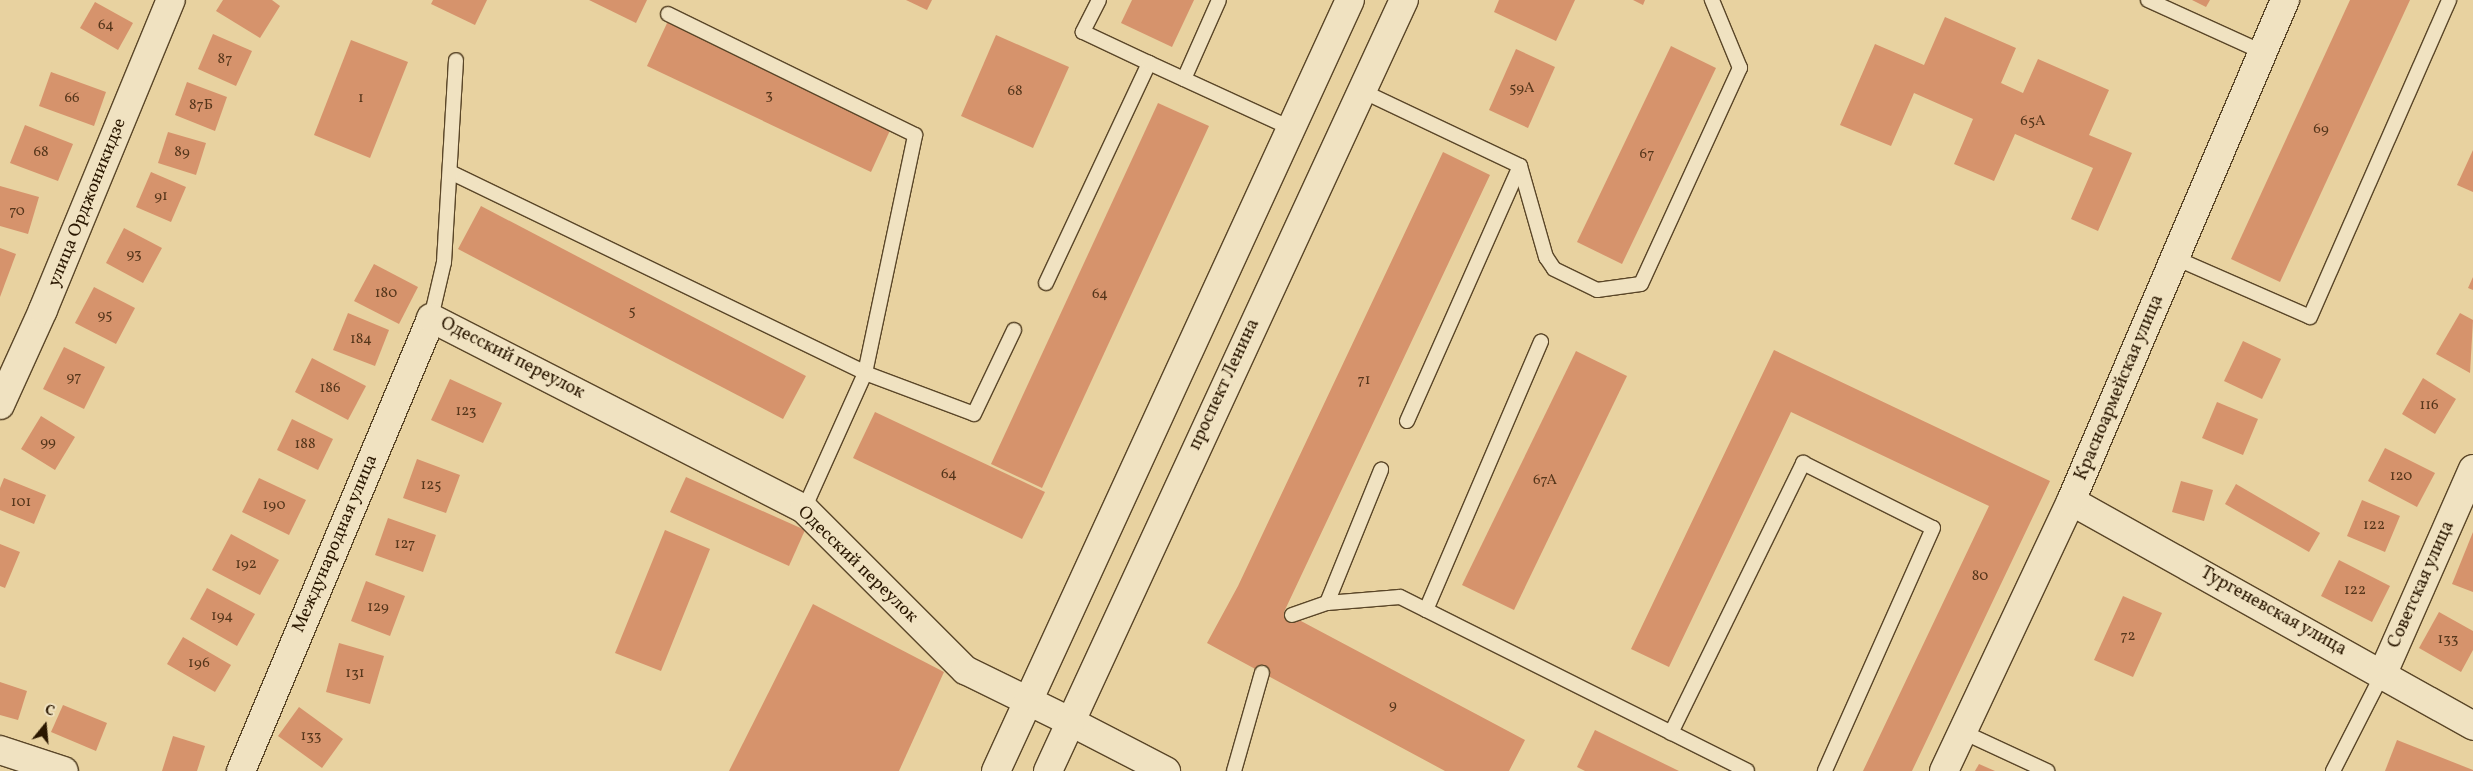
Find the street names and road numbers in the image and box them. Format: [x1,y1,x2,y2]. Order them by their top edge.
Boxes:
street label: улица Орджоникидзе [44,116,132,290]
street label: Красноармейская улица [2071,292,2169,484]
street label: Одесский переулок [436,313,588,405]
street label: проспект Ленина [1185,316,1265,454]
street label: Международная улица [289,452,383,636]
street label: Одесский переулок [792,502,922,628]
street label: Советская улица [2384,518,2460,652]
street label: Тургеневская улица [2196,563,2350,661]

